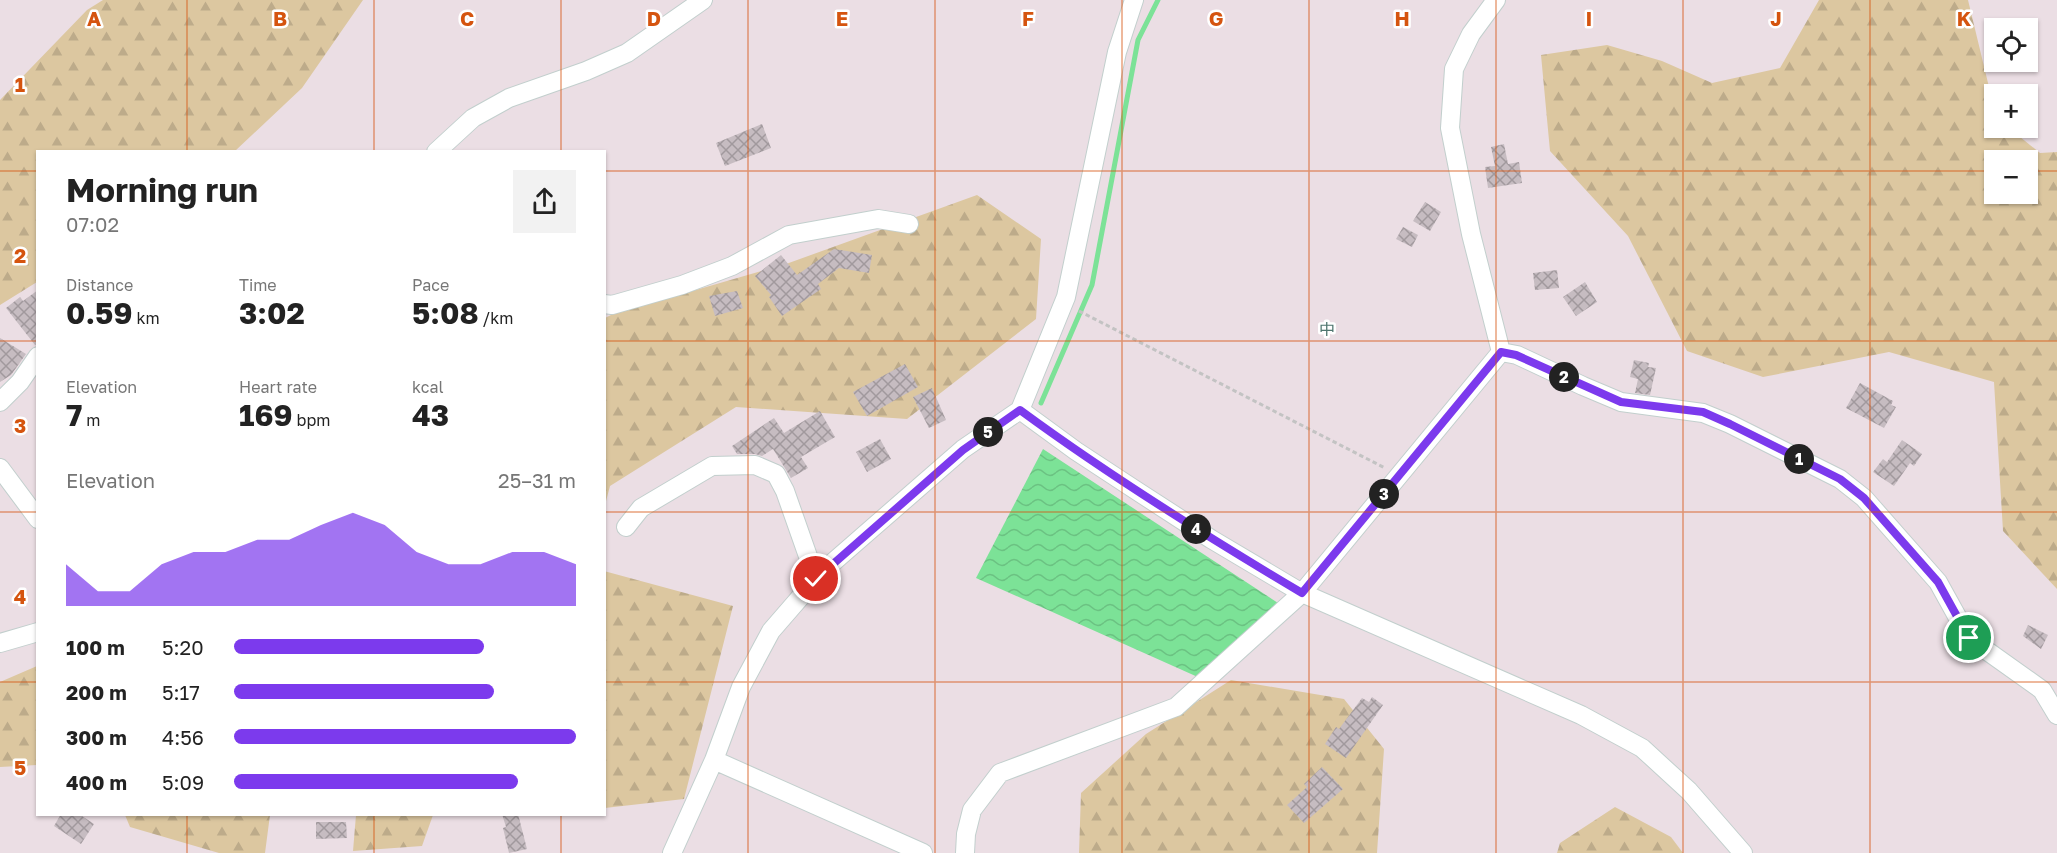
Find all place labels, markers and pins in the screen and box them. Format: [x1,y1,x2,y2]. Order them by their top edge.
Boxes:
pin: 2 [1549,362,1579,392]
pin: 5 [973,417,1003,447]
pin: 1 [1784,444,1814,474]
pin: 3 [1369,479,1399,509]
pin: 4 [1181,514,1211,544]
pin [790,553,841,604]
pin [1943,612,1994,663]

